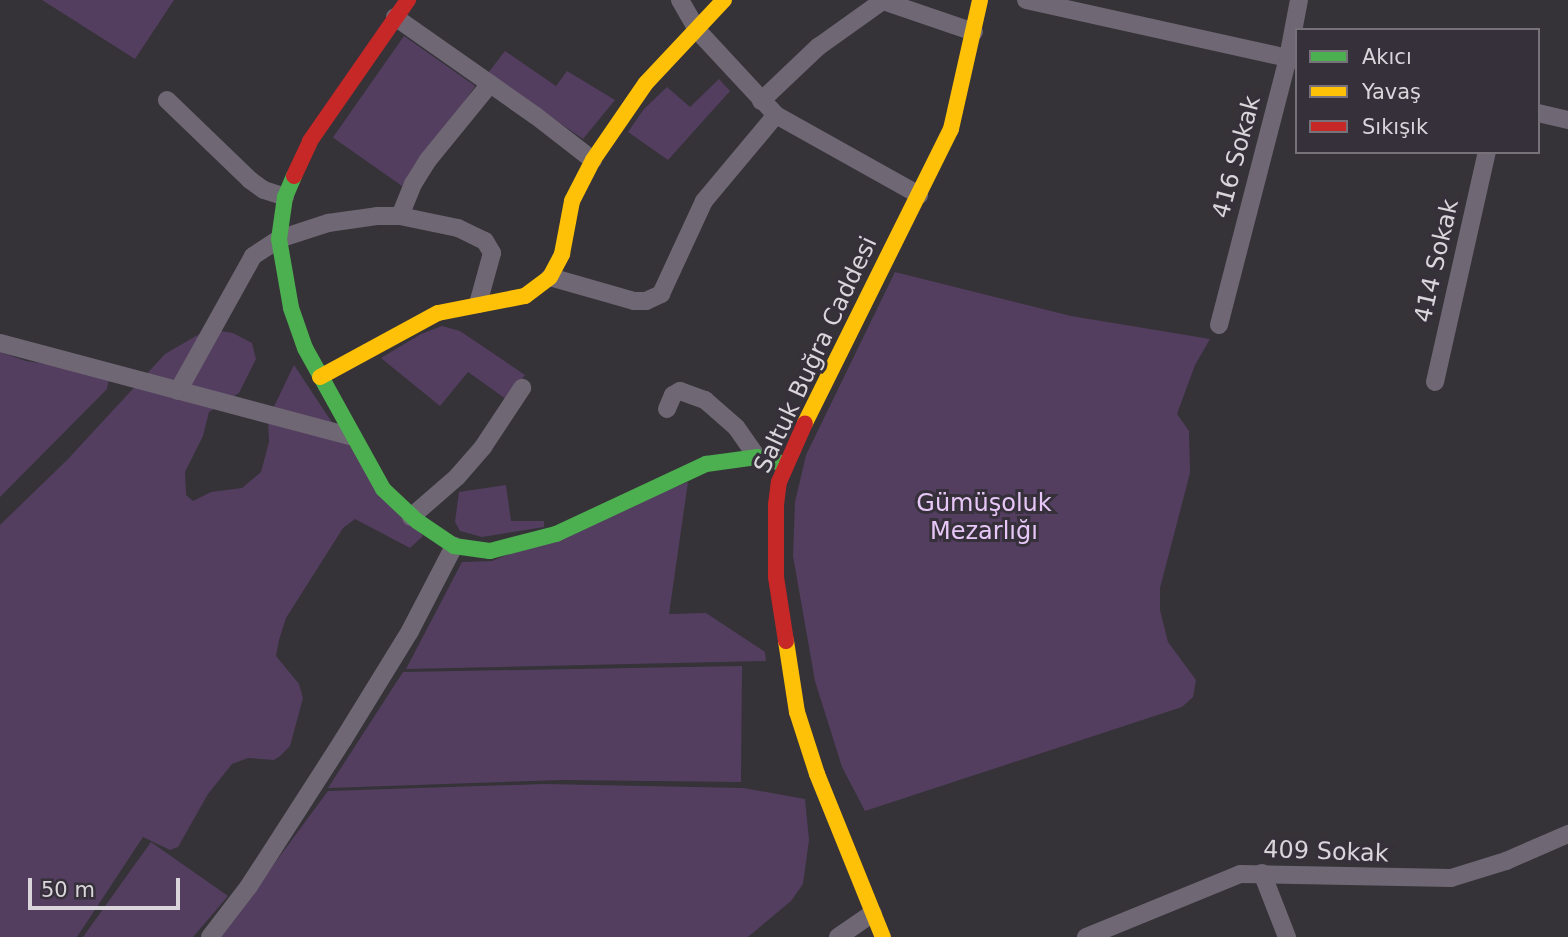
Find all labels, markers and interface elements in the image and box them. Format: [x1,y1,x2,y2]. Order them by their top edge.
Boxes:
legend [1295,28,1540,154]
text: Akıcı [1362,45,1412,69]
text: Yavaş [1362,80,1421,104]
street label: 416 Sokak [1207,93,1267,221]
text: Sıkışık [1362,115,1428,139]
street label: 414 Sokak [1409,197,1465,325]
street label: Saltuk Buğra Caddesi [748,232,884,478]
park label: Gümüşoluk Mezarlığı [916,490,1052,546]
street label: 409 Sokak [1263,835,1389,869]
scale bar [32,864,184,908]
text: 50 m [41,878,95,902]

